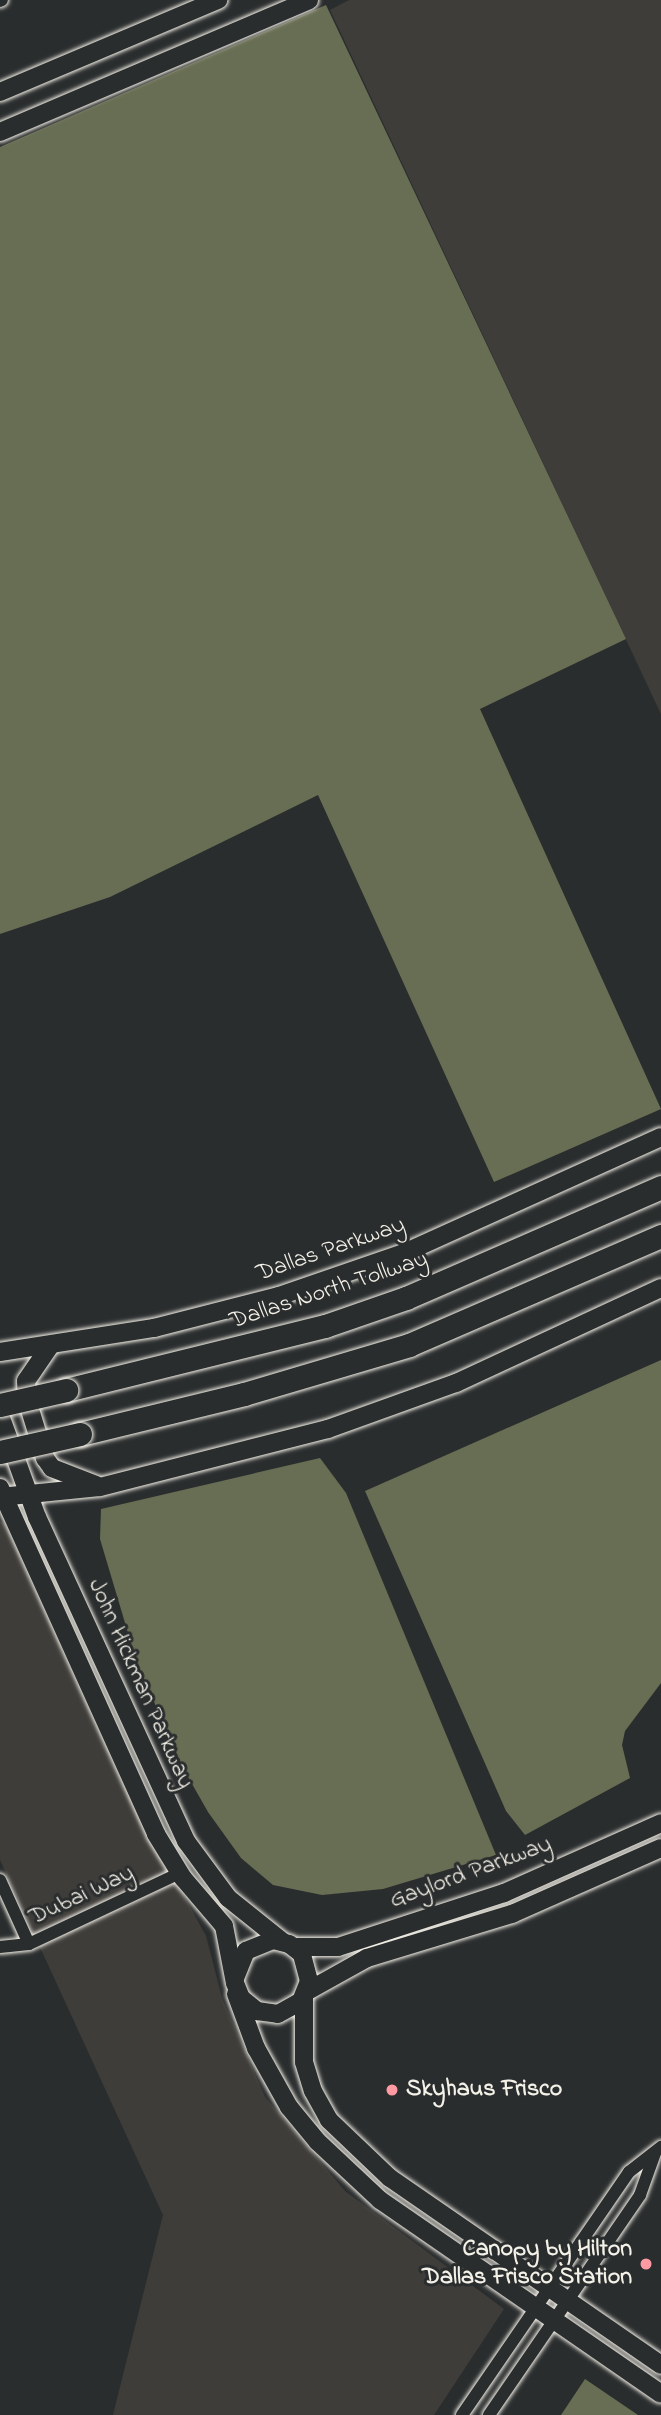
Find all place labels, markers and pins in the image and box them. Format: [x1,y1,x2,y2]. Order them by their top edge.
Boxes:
place label: Skyhaus Frisco [406,2076,562,2104]
marker: Skyhaus Frisco [384,2082,400,2098]
place label: Canopy by Hilton Dallas Frisco Station [422,2236,632,2292]
marker: Canopy by Hilton Dallas Frisco Station [638,2256,654,2272]

